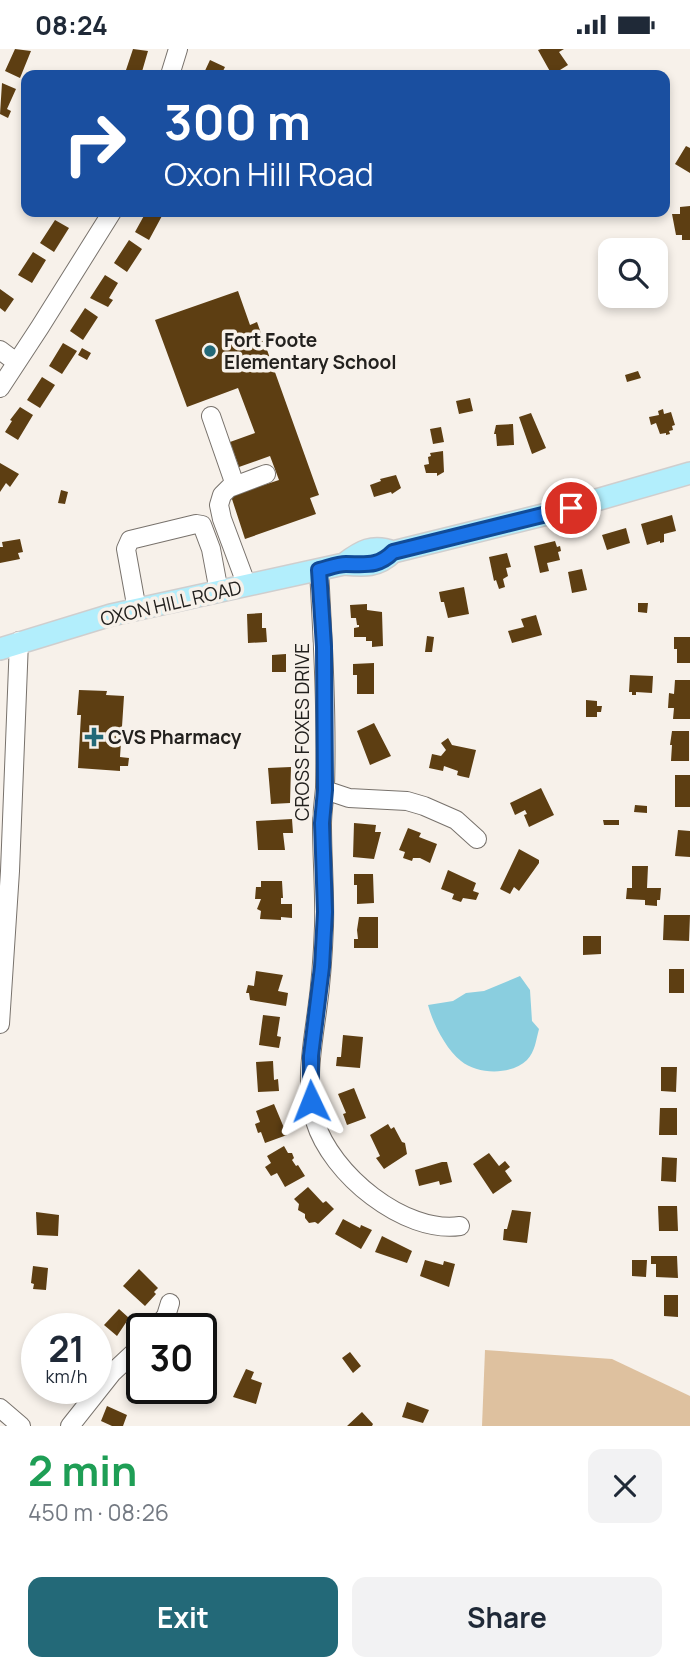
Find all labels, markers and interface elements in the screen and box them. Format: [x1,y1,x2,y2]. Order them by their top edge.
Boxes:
text: 08:24 [35,7,108,43]
text: 300 m [164,88,311,155]
icon: right [49,98,140,189]
text: Oxon Hill Road [164,152,374,196]
map controls [598,238,668,308]
button: search [598,238,668,308]
place label: Fort Foote Elementary School [224,327,397,375]
marker: Fort Foote Elementary School [202,343,218,359]
pin [541,478,601,538]
icon: arrive [552,489,590,527]
street label: OXON HILL ROAD [98,574,244,632]
street label: CROSS FOXES DRIVE [289,643,315,821]
place label: CVS Pharmacy [108,724,242,750]
marker: CVS Pharmacy [86,729,102,745]
position arrow [274,1064,348,1138]
speed limit sign: 30 [126,1313,217,1404]
text: 21 [48,1325,85,1373]
text: km/h [46,1364,87,1388]
text: 2 min [28,1441,137,1499]
button: close [588,1449,662,1523]
text: 450 m · 08:26 [28,1496,169,1528]
button: Exit [28,1577,338,1657]
button: Share [352,1577,662,1657]

